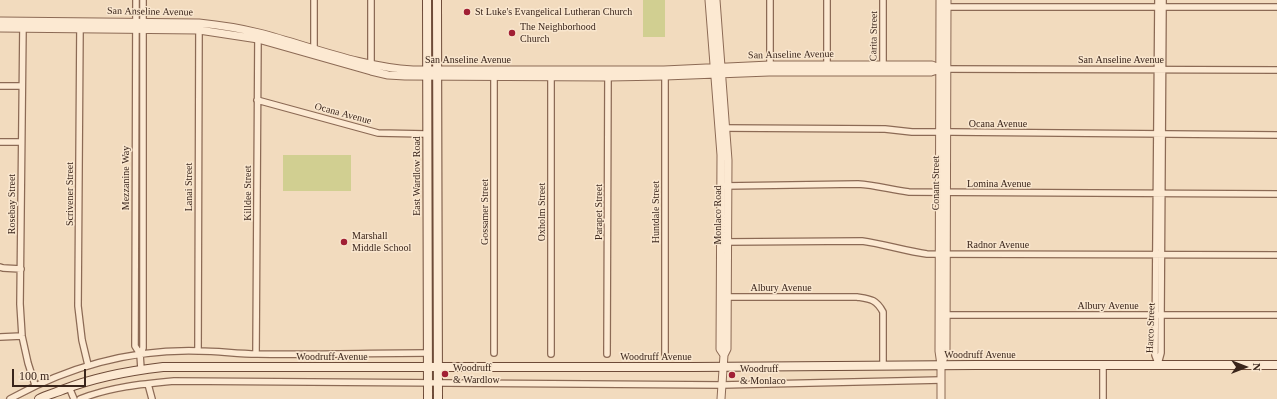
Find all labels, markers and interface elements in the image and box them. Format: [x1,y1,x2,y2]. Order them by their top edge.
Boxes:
street label: San Anseline Avenue [107,5,193,19]
place label: St Luke's Evangelical Lutheran Church [475,6,632,18]
marker: St Luke's Evangelical Lutheran Church [462,7,472,17]
street label: Carita Street [868,11,880,61]
place label: The Neighborhood Church [520,21,596,44]
marker: The Neighborhood Church [507,28,517,38]
street label: San Anseline Avenue [748,48,834,62]
street label: San Anseline Avenue [425,54,511,66]
street label: San Anseline Avenue [1078,54,1164,66]
street label: Ocana Avenue [313,101,373,127]
street label: Ocana Avenue [969,118,1027,130]
street label: East Wardlow Road [411,136,423,216]
street label: Mezzanine Way [120,146,132,210]
street label: Conant Street [930,156,942,210]
street label: Scrivener Street [64,162,76,226]
street label: Lanai Street [183,163,195,211]
street label: Killdee Street [242,165,254,221]
street label: Rosebay Street [6,174,18,234]
street label: Lomina Avenue [967,178,1031,190]
street label: Gossamer Street [479,179,491,245]
street label: Huntdale Street [650,181,662,243]
street label: Oxholm Street [536,183,548,241]
street label: Parapet Street [593,184,605,240]
street label: Monlaco Road [712,185,724,245]
place label: Marshall Middle School [352,230,411,254]
marker: Marshall Middle School [339,237,349,247]
street label: Radnor Avenue [967,239,1029,251]
street label: Albury Avenue [750,282,812,294]
street label: Albury Avenue [1077,300,1139,312]
street label: Harco Street [1144,303,1158,353]
north arrow [1225,347,1265,387]
street label: Woodruff Avenue [944,349,1016,361]
street label: Woodruff Avenue [296,351,368,363]
street label: Woodruff Avenue [620,351,692,363]
scale bar [14,361,88,387]
place label: Woodruff & Wardlow [453,362,500,386]
place label: Woodruff & Monlaco [740,363,786,386]
text: N [1251,363,1263,371]
text: 100 m [19,369,49,383]
marker: Woodruff & Wardlow [440,369,450,379]
marker: Woodruff & Monlaco [727,370,737,380]

